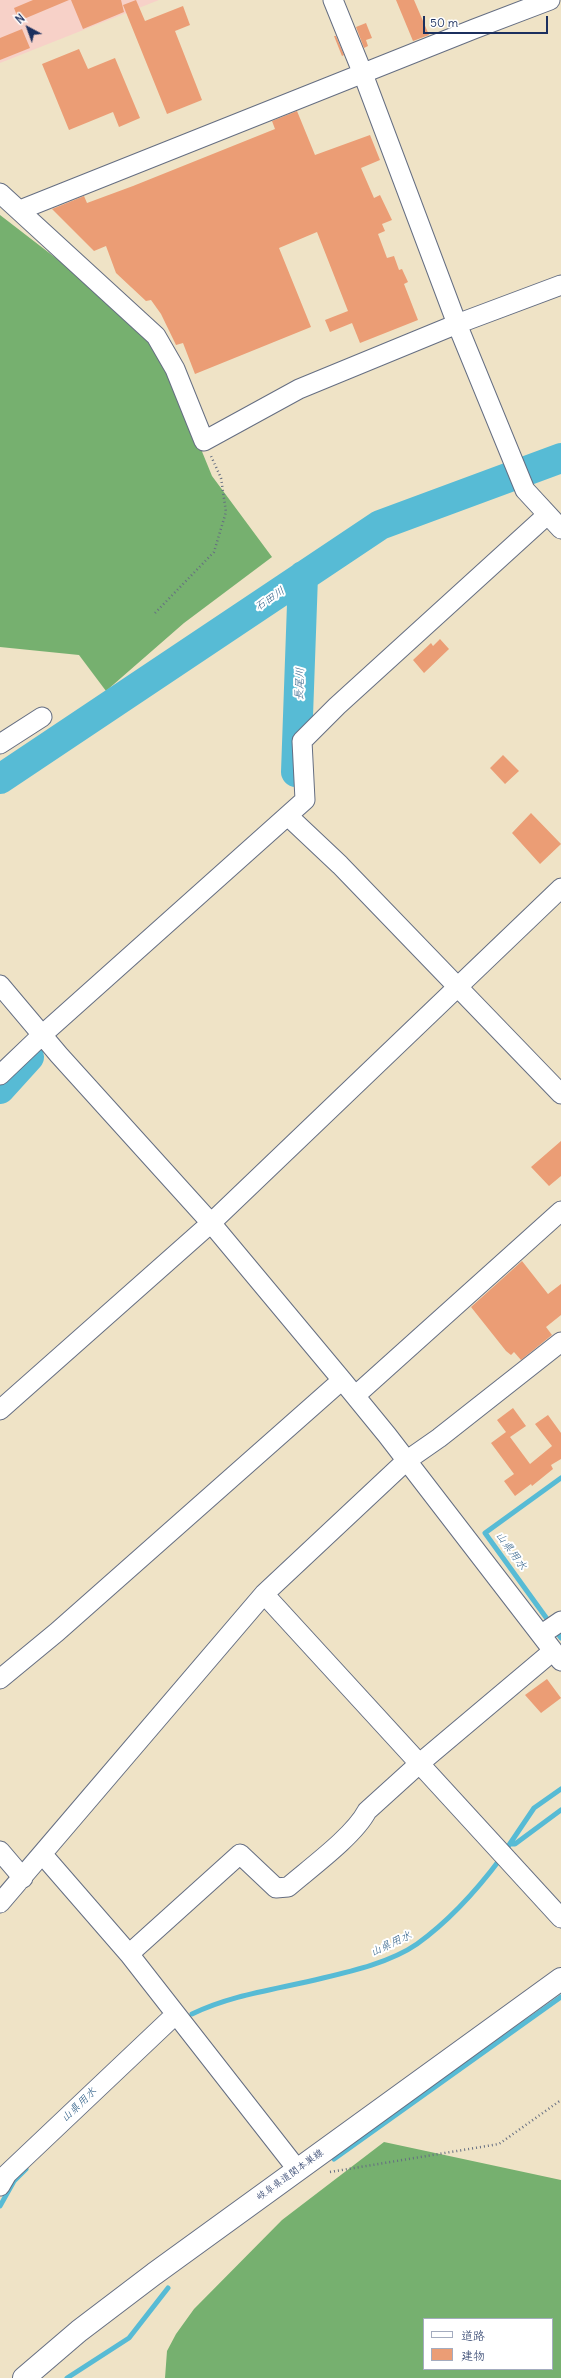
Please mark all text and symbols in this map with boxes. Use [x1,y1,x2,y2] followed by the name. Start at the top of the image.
[8,8,48,48] north arrow
[425,8,550,34] scale bar
[13,11,28,27] text: N
[430,15,458,30] text: 50 m
[253,584,287,614] water label: 石田川
[293,667,307,701] water label: 長尾川
[493,1529,529,1573] water label: 山県用水
[368,1929,414,1959] water label: 山県用水
[59,2085,99,2125] water label: 山県用水
[254,2147,326,2203] street label: 岐阜県道関本巣線
[423,2318,553,2370] legend
[461,2328,485,2343] text: 道路
[461,2348,485,2363] text: 建物

